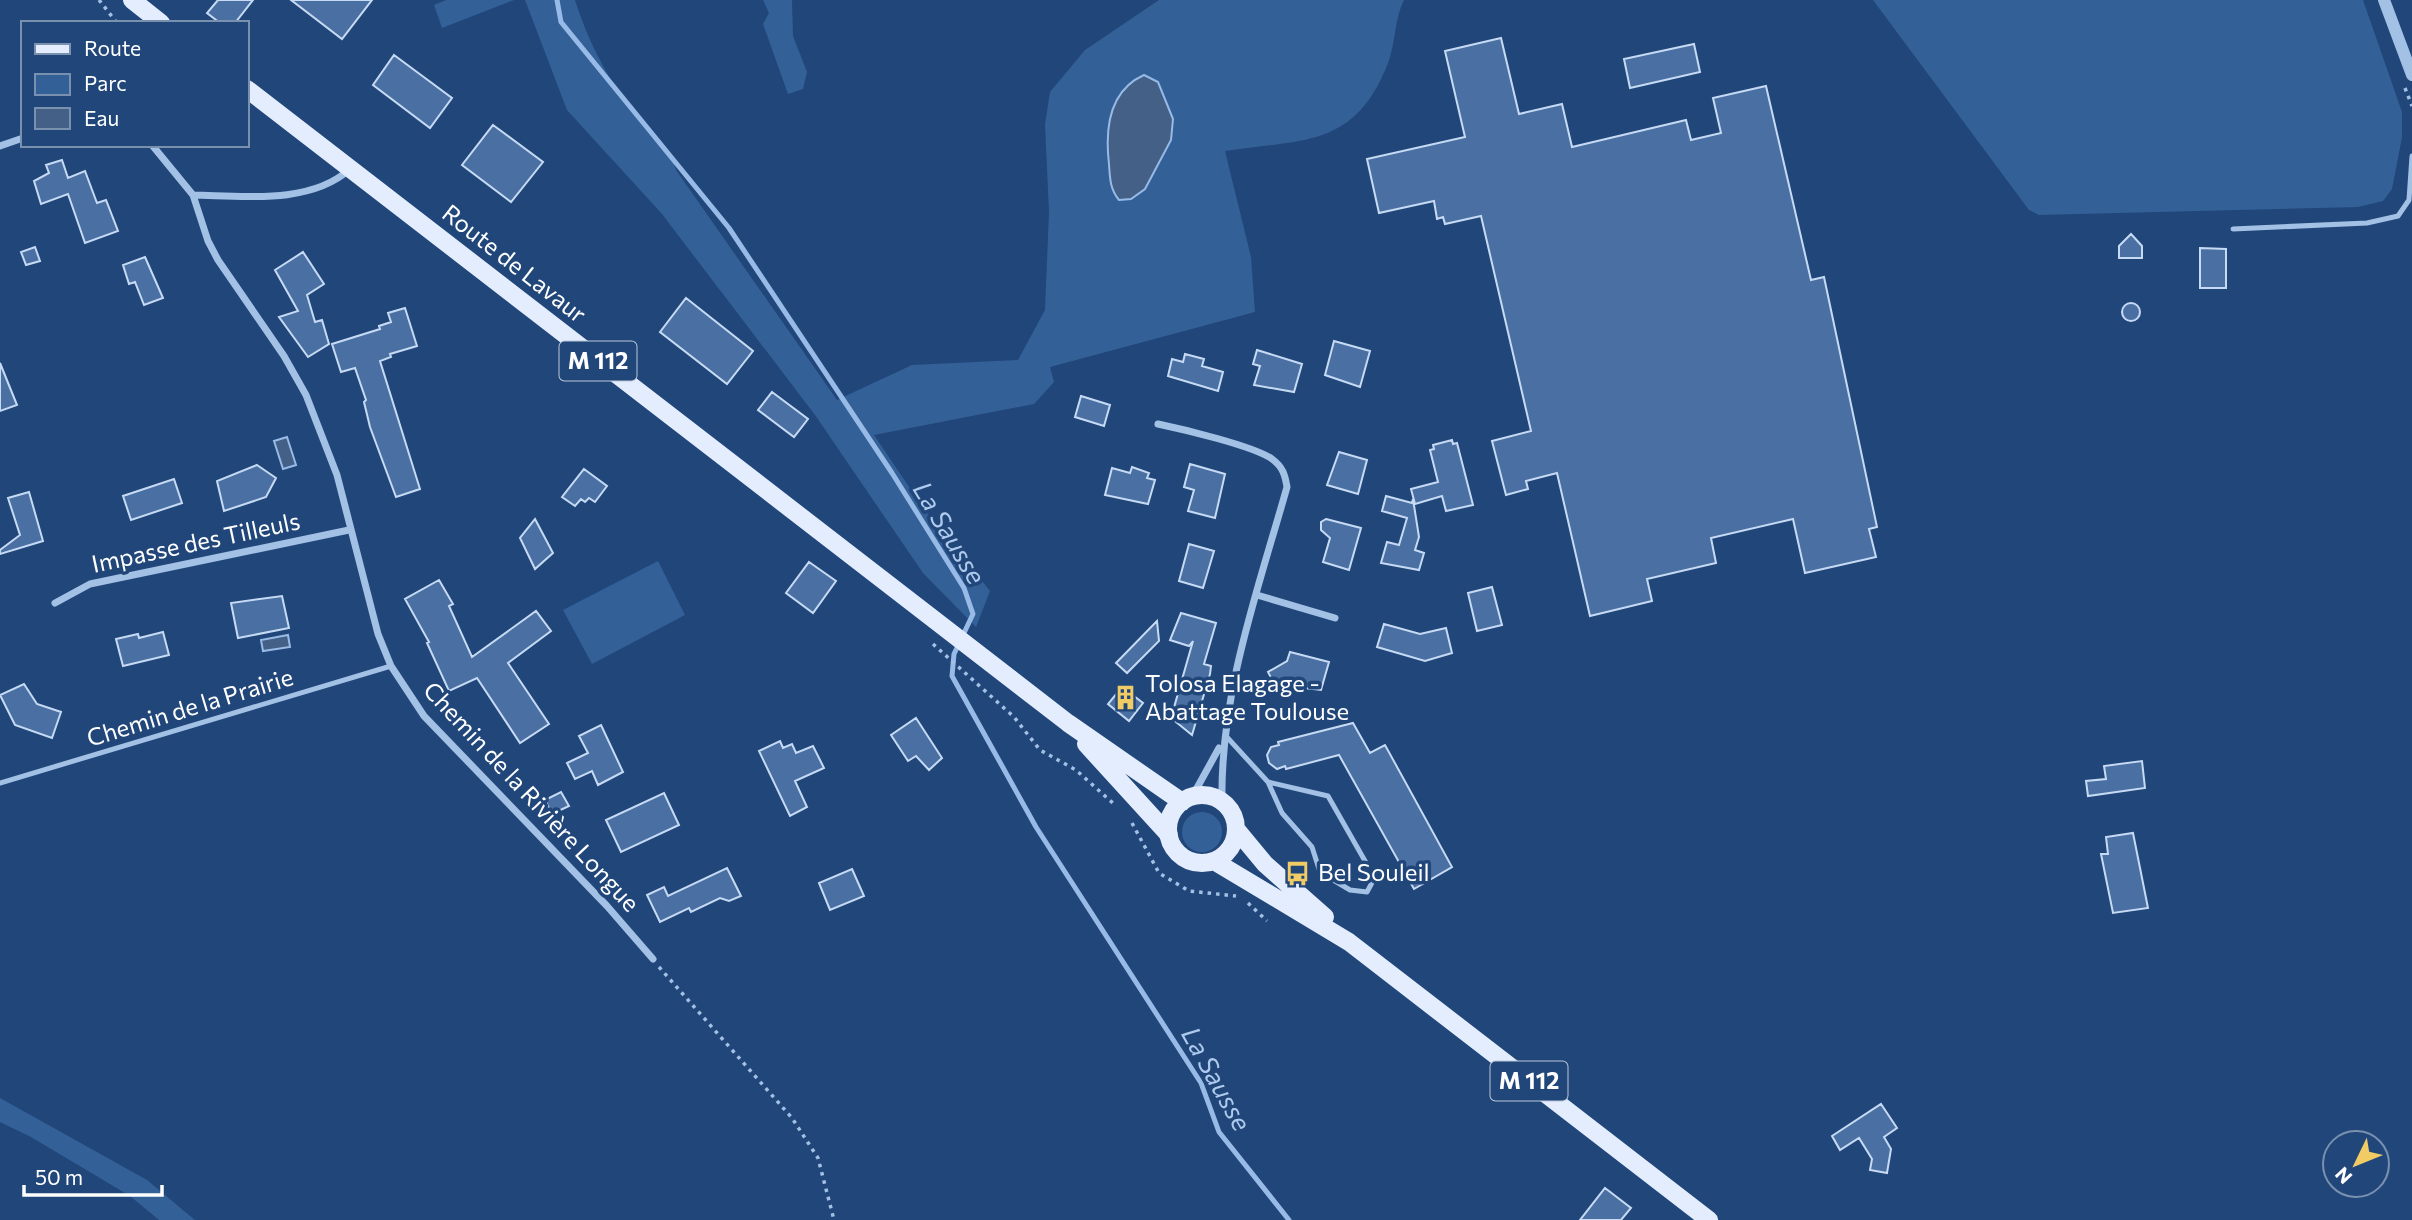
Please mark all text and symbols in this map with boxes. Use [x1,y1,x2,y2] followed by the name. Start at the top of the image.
[21,21,248,147] legend
[84,35,141,60] text: Route
[84,70,127,95] text: Parc
[84,105,119,130] text: Eau
[437,198,593,328] street label: Route de Lavaur
[560,342,636,380] road number: M 112
[908,475,993,589] water label: La Sausse
[89,505,303,578] street label: Impasse des Tilleuls
[83,661,296,752] street label: Chemin de la Prairie
[1145,668,1349,725] place label: Tolosa Elagage - Abattage Toulouse
[418,675,646,917] street label: Chemin de la Rivière Longue
[1111,684,1139,712] building icon: Tolosa Elagage - Abattage Toulouse
[1318,857,1430,886] place label: Bel Souleil
[1284,859,1312,887] bus stop icon: Bel Souleil
[1176,1021,1259,1136] water label: La Sausse
[1490,1062,1568,1100] road number: M 112
[2321,1129,2391,1199] north arrow
[24,1154,163,1198] scale bar
[2330,1163,2356,1189] text: N
[35,1164,83,1189] text: 50 m

